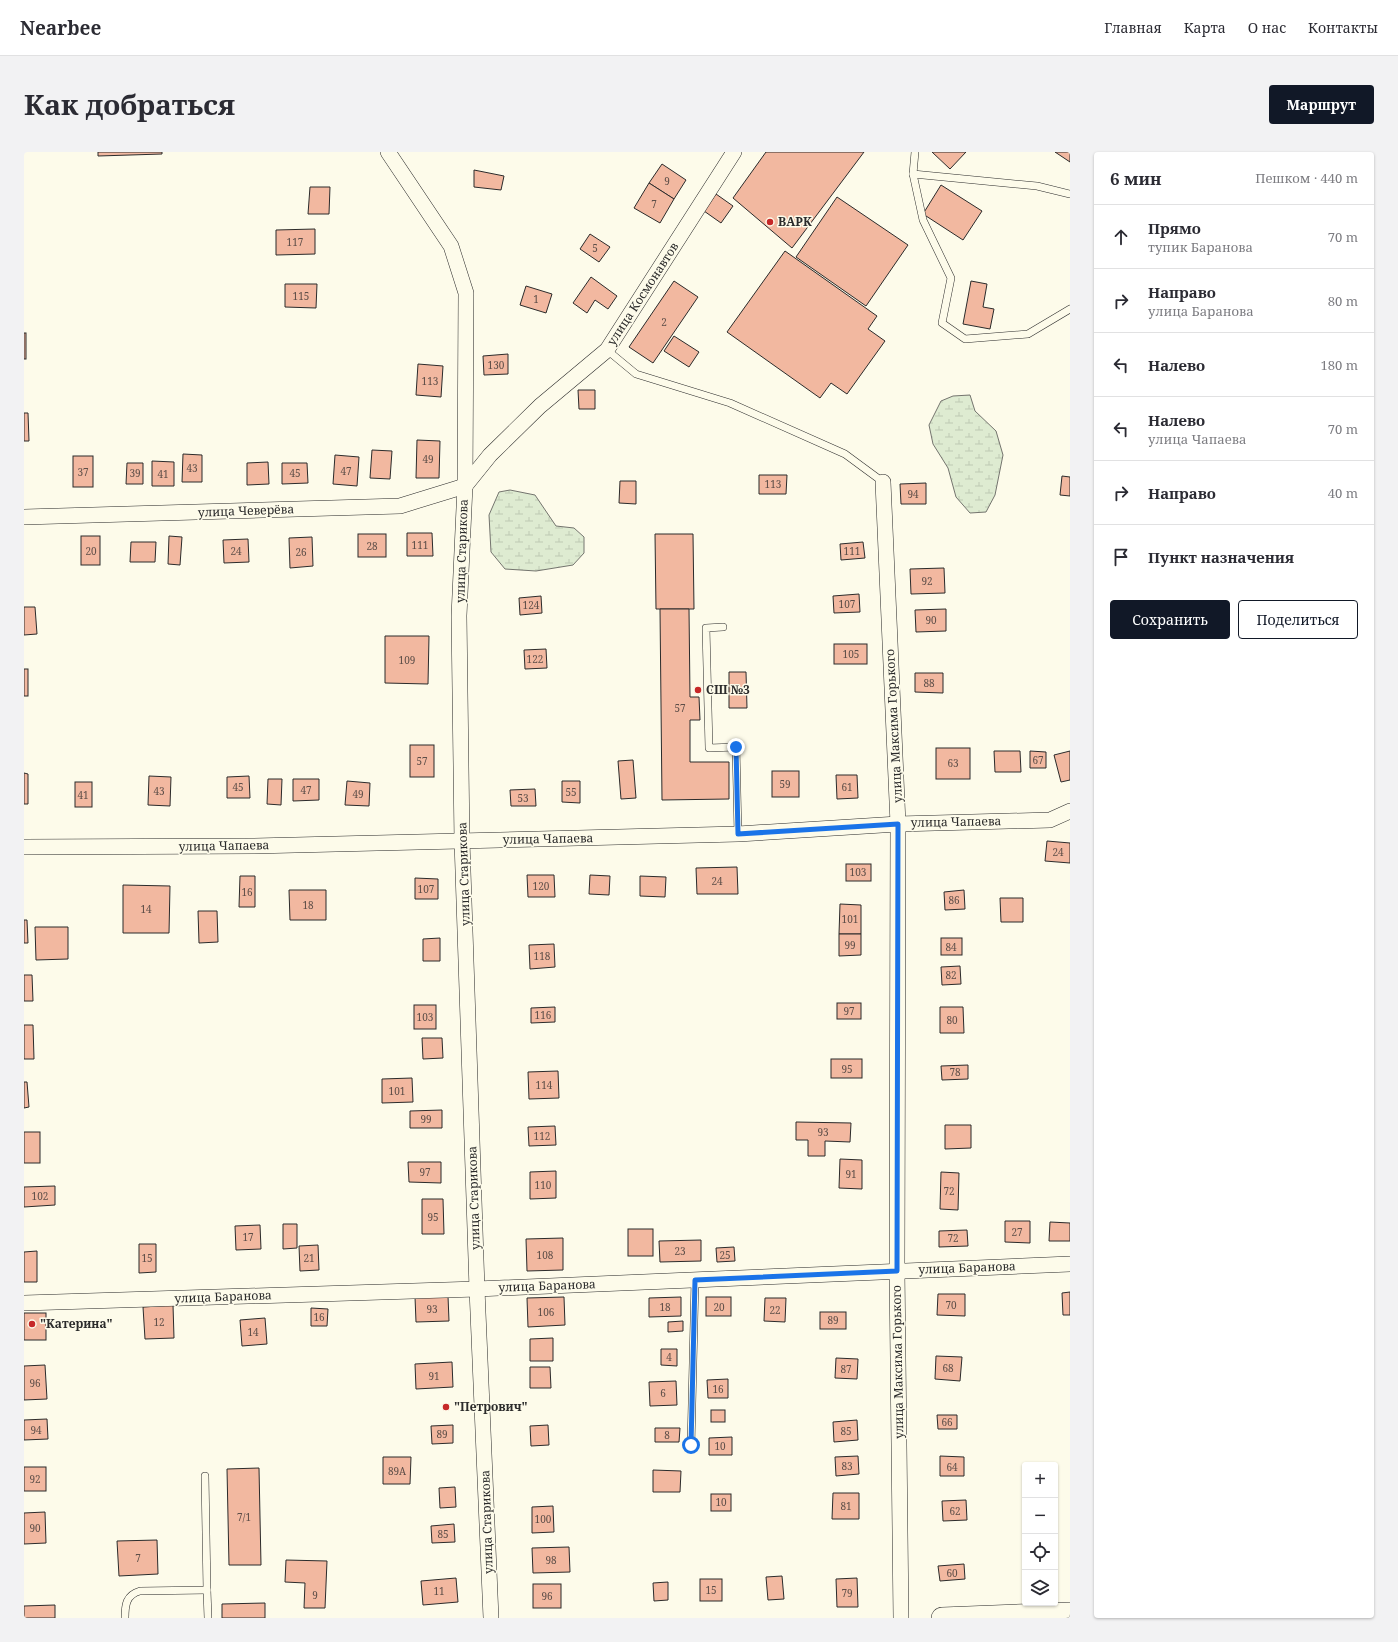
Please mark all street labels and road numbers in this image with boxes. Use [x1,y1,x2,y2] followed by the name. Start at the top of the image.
[603,239,683,349] street label: улица Космонавтов
[451,499,472,603] street label: улица Старикова
[198,500,295,521] street label: улица Чеверёва
[881,649,906,803] street label: улица Максима Горького
[910,812,1002,831] street label: улица Чапаева
[453,822,474,926] street label: улица Старикова
[502,829,594,848] street label: улица Чапаева
[178,836,270,855] street label: улица Чапаева
[463,1146,484,1250] street label: улица Старикова
[918,1257,1016,1278] street label: улица Баранова
[498,1275,596,1296] street label: улица Баранова
[888,1285,907,1439] street label: улица Максима Горького
[174,1286,272,1307] street label: улица Баранова
[476,1470,497,1574] street label: улица Старикова

